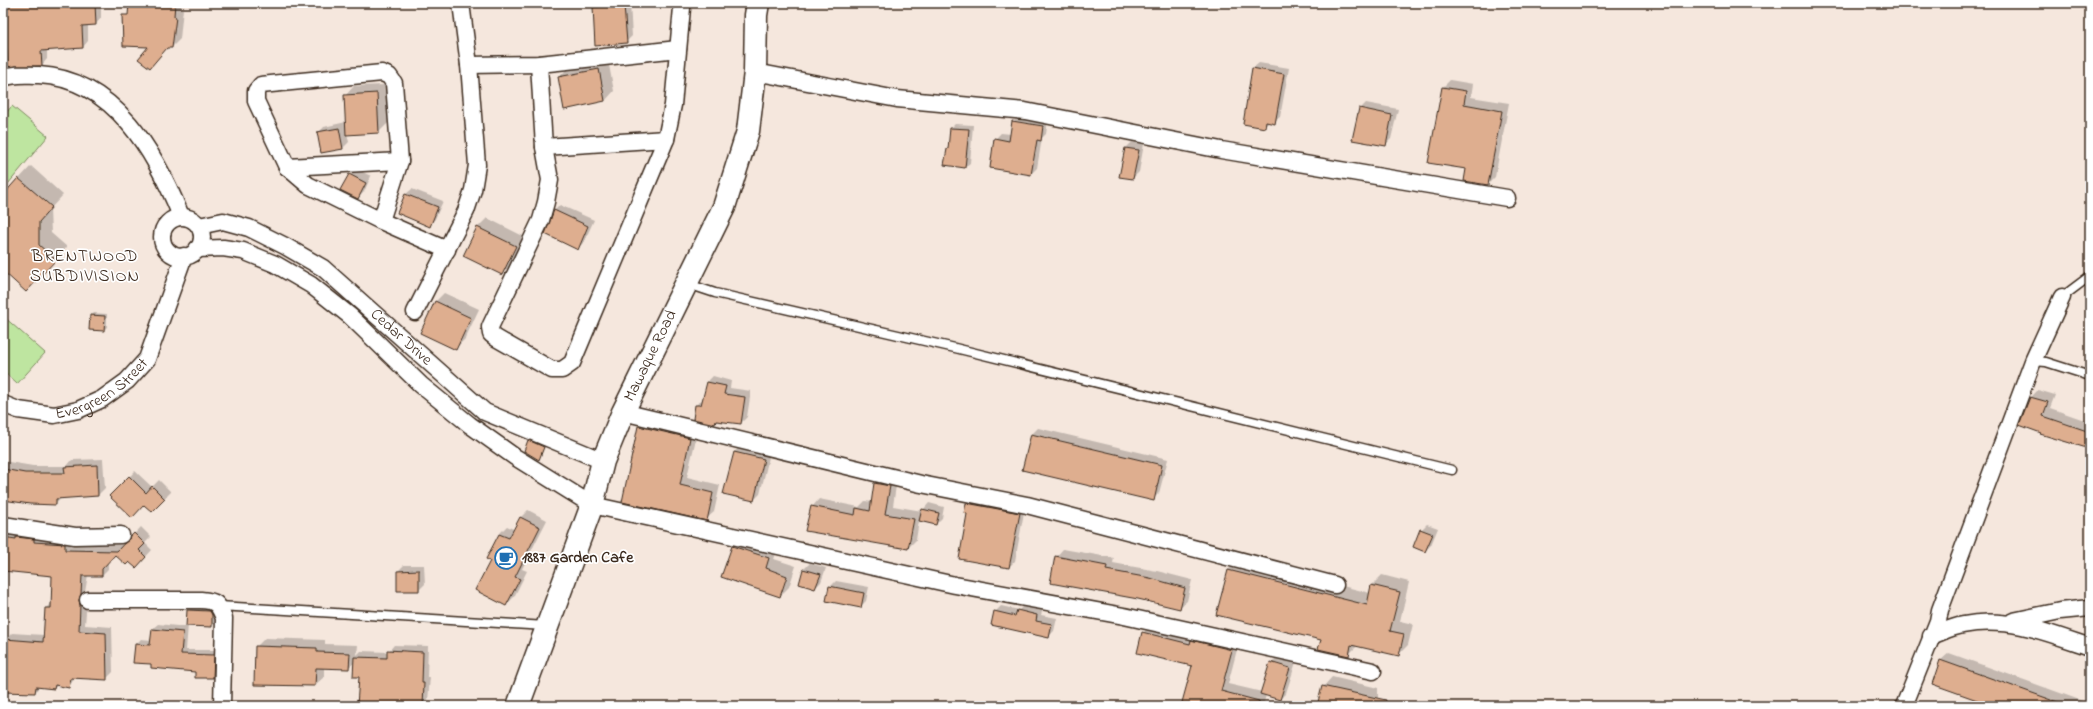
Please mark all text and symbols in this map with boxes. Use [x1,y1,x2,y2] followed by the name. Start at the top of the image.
[30,244,140,289] district label: BRENTWOOD SUBDIVISION
[365,303,438,372] street label: Cedar Drive
[618,306,683,406] street label: Mawaque Road
[53,352,155,426] street label: Evergreen Street
[493,545,519,571] cafe icon: 1887 Garden Cafe
[522,546,634,570] place label: 1887 Garden Cafe

